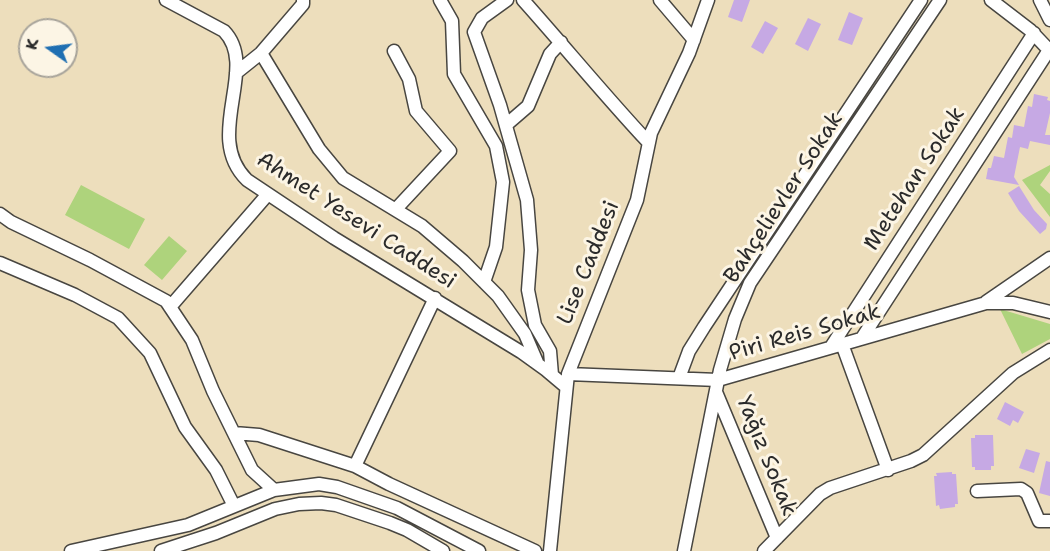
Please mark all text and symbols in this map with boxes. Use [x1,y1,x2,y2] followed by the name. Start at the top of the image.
[18,18,78,78] north arrow
[20,36,43,52] text: K
[859,102,971,256] street label: Metehan Sokak
[719,107,849,289] street label: Bahçelievler Sokak
[252,147,460,295] street label: Ahmet Yesevi Caddesi
[552,197,626,329] street label: Lise Caddesi
[726,299,884,367] street label: Piri Reis Sokak
[730,392,802,520] street label: Yağız Sokak

